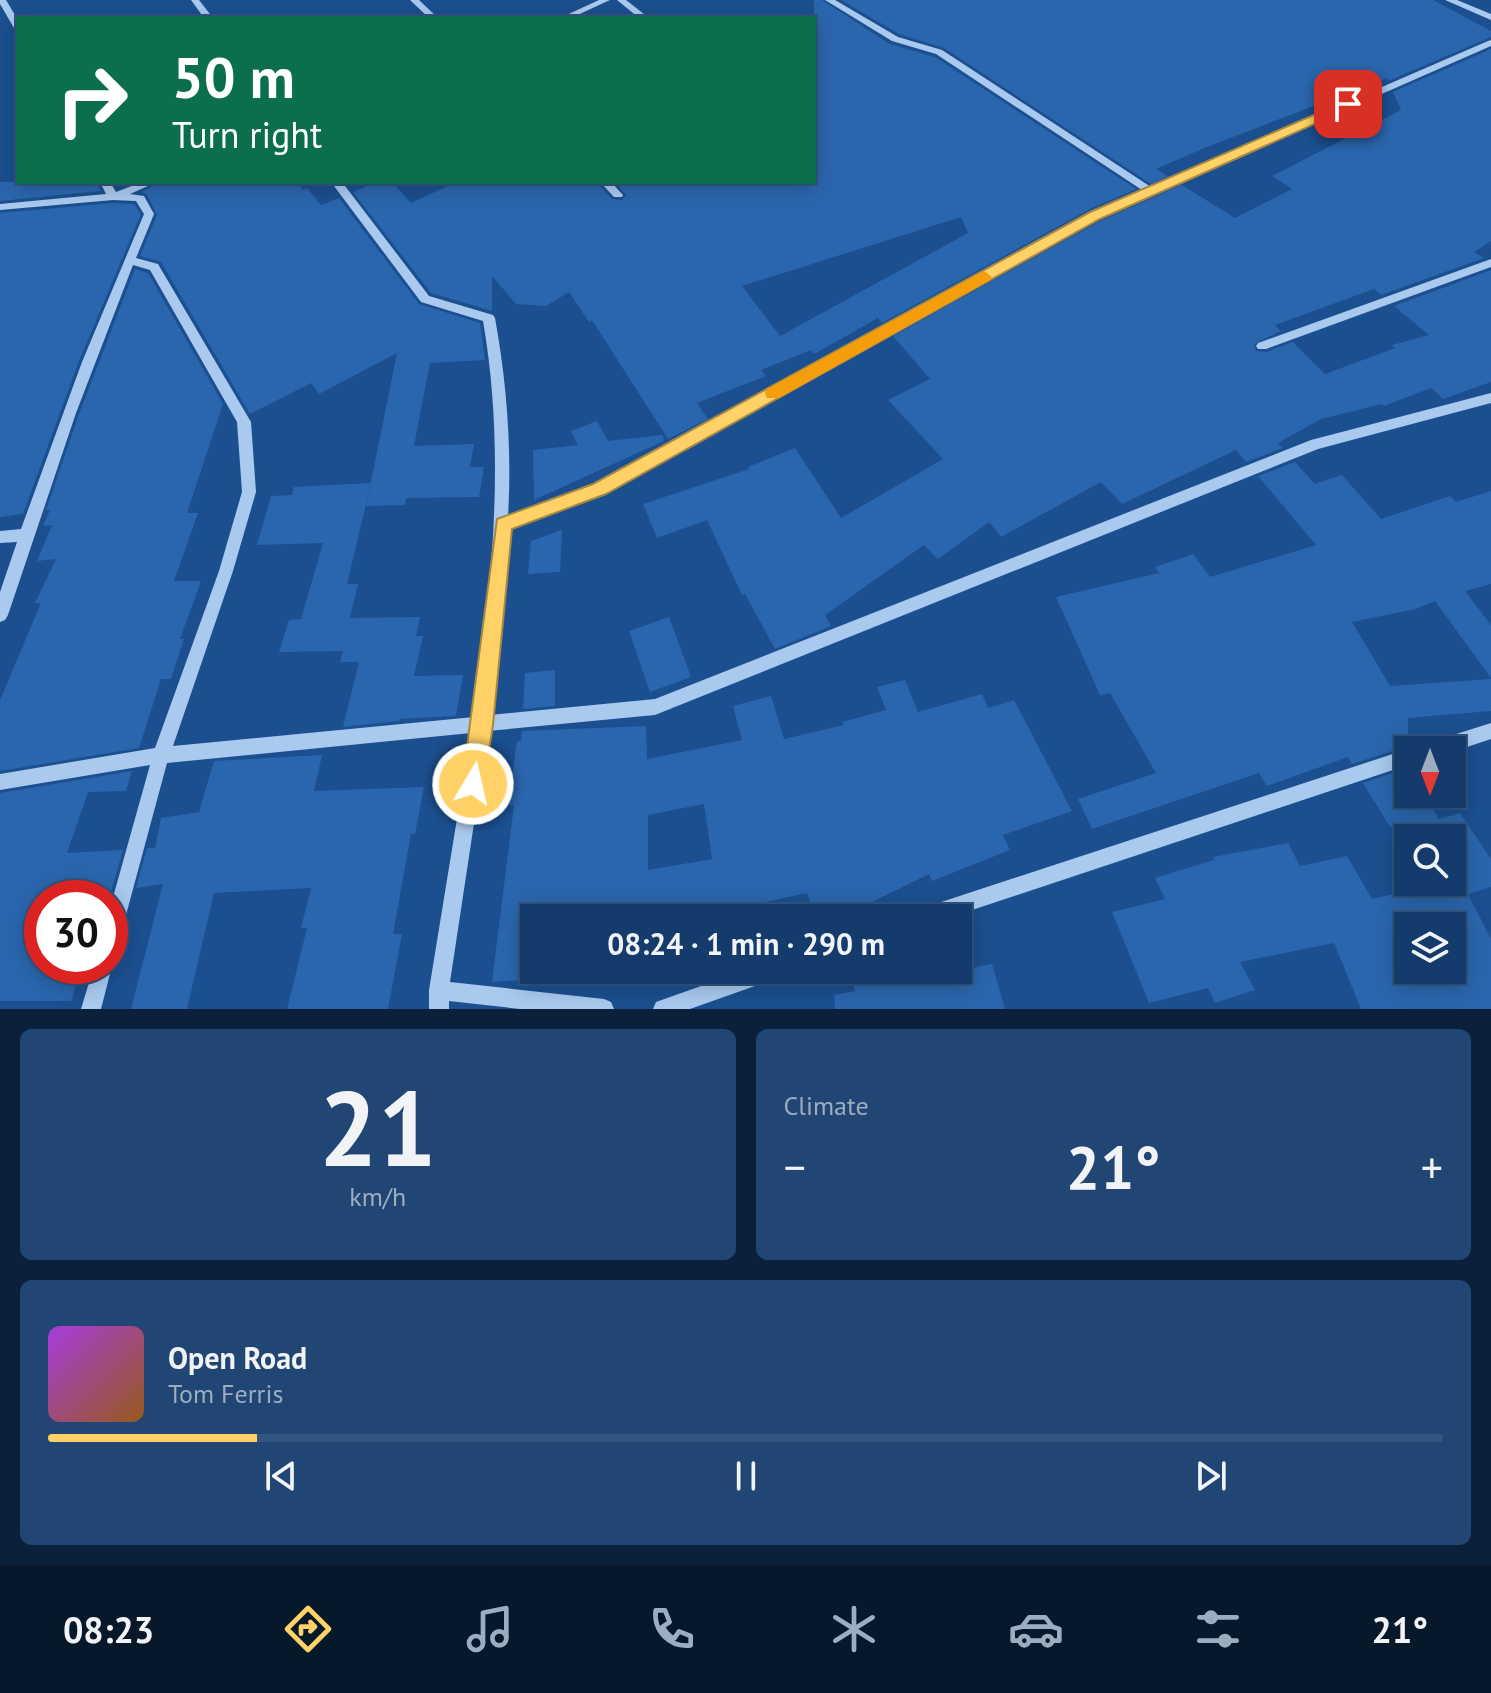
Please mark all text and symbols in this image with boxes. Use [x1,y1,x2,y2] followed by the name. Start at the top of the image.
[172,41,295,113] text: 50 m
[40,48,144,152] icon: right
[1314,70,1382,138] pin
[1326,82,1370,126] icon: arrive
[172,111,322,158] text: Turn right
[1394,736,1466,808] north arrow
[1394,736,1466,984] map controls
[431,742,515,826] position arrow
[1394,824,1466,896] button: search
[24,880,128,984] speed limit sign: 30
[1394,912,1466,984] button: layers
[607,924,885,963] text: 08:24 · 1 min · 290 m
[319,1060,437,1195] text: 21
[784,1089,869,1122] text: Climate
[1066,1128,1160,1206] text: 21°
[784,1138,806,1195] text: −
[1421,1138,1443,1195] text: +
[349,1180,406,1213] text: km/h
[168,1338,307,1377] text: Open Road
[168,1377,283,1410] text: Tom Ferris
[259,1454,303,1498] icon: previous
[724,1454,768,1498] icon: pause
[1189,1454,1233,1498] icon: next
[280,1601,336,1657] icon: directions
[462,1601,518,1657] icon: music
[644,1601,700,1657] icon: phone
[826,1601,882,1657] icon: climate
[1008,1601,1064,1657] icon: car
[1190,1601,1246,1657] icon: filters
[63,1606,154,1653] text: 08:23
[1371,1606,1428,1653] text: 21°

